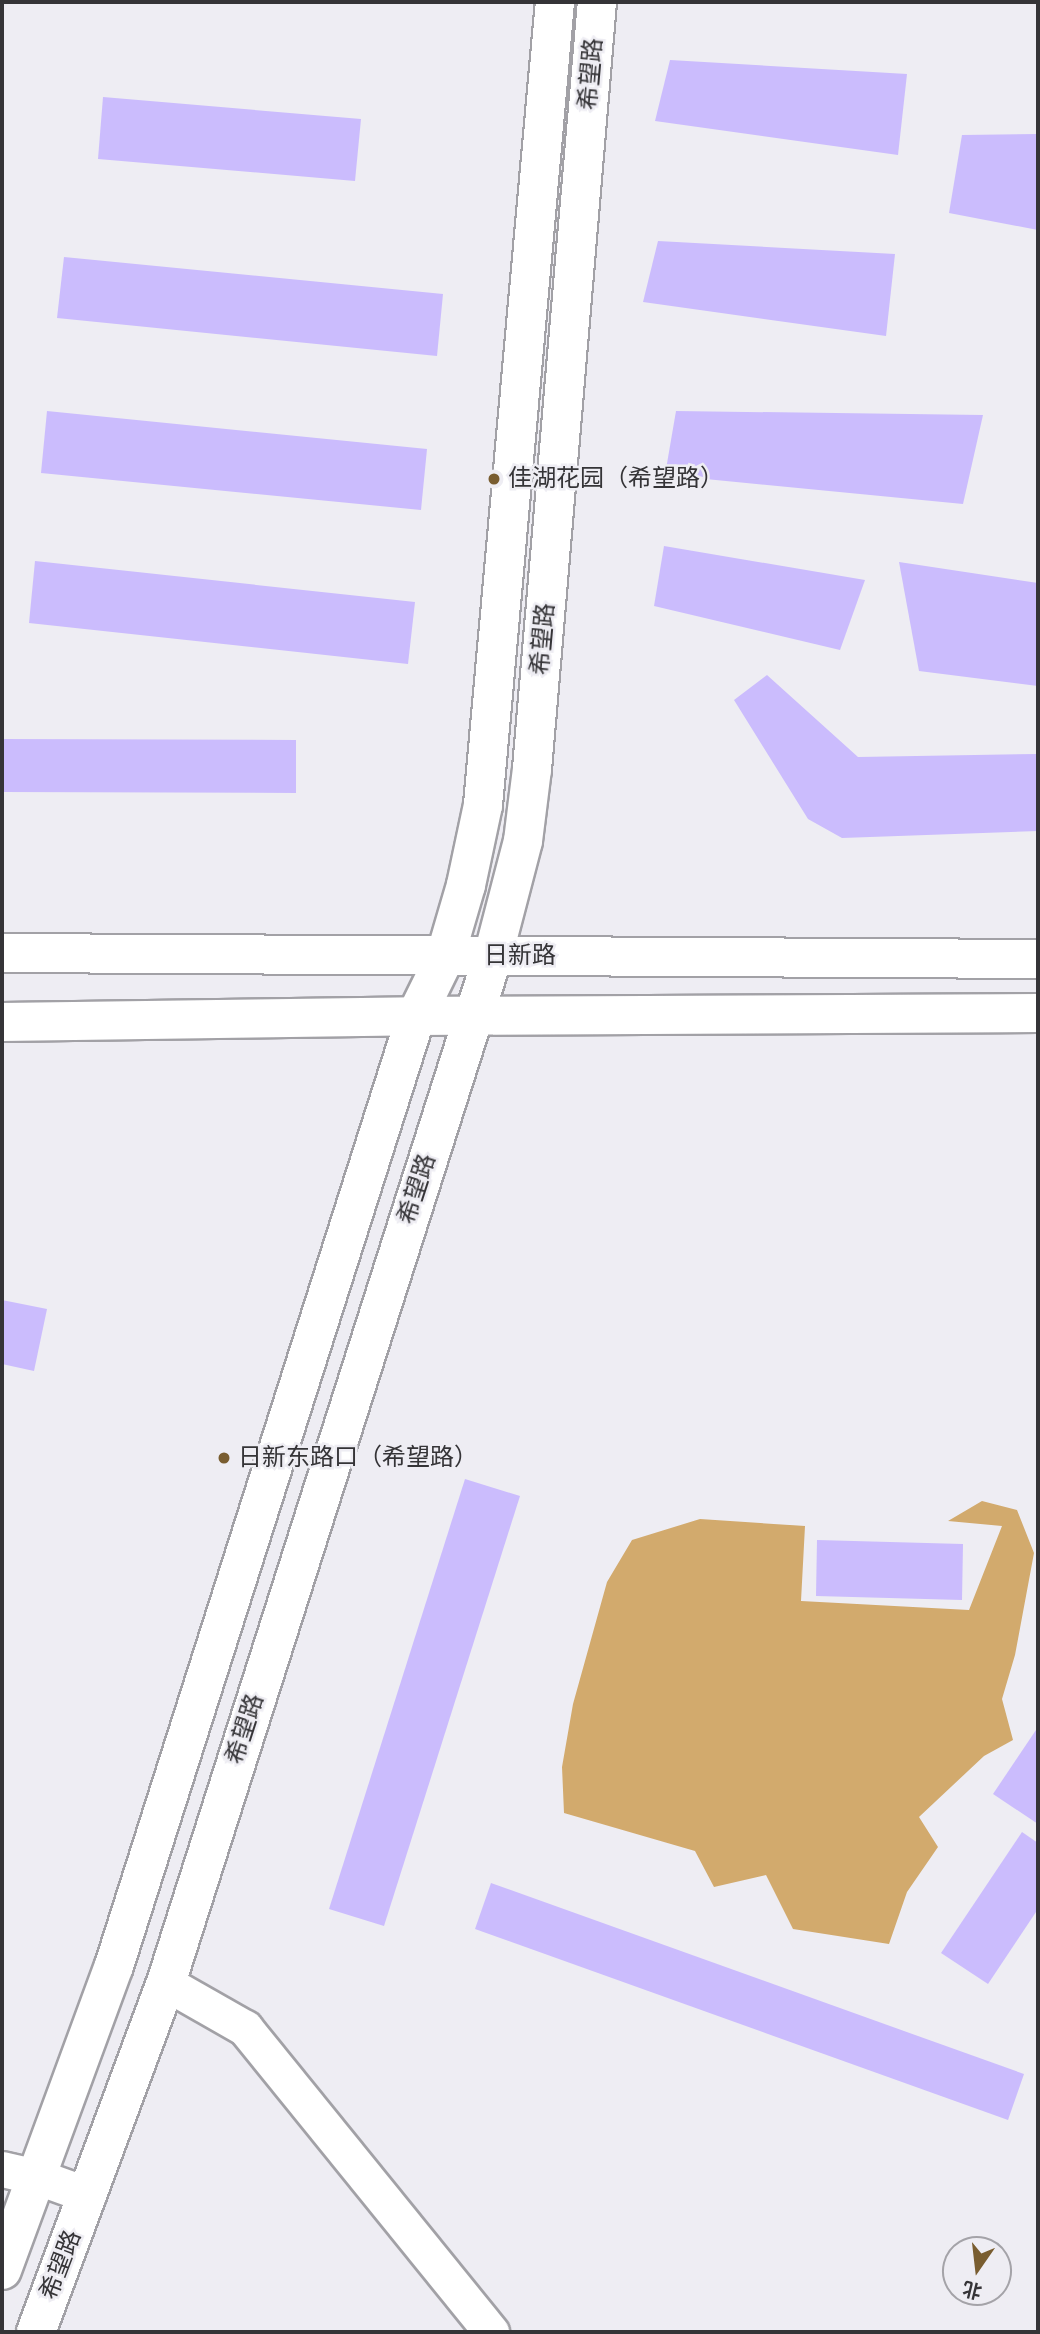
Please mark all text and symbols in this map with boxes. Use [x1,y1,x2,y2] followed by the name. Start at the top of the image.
[574,37,608,111] street label: 希望路
[508,465,724,493] place label: 佳湖花园（希望路）
[486,471,502,487] marker: 佳湖花园（希望路）
[526,602,560,676] street label: 希望路
[484,942,556,970] street label: 日新路
[392,1150,442,1228] street label: 希望路
[238,1444,478,1472] place label: 日新东路口（希望路）
[216,1450,232,1466] marker: 日新东路口（希望路）
[220,1690,270,1768] street label: 希望路
[35,2226,87,2304] street label: 希望路
[942,2236,1012,2306] north arrow
[960,2276,984,2303] text: 北

